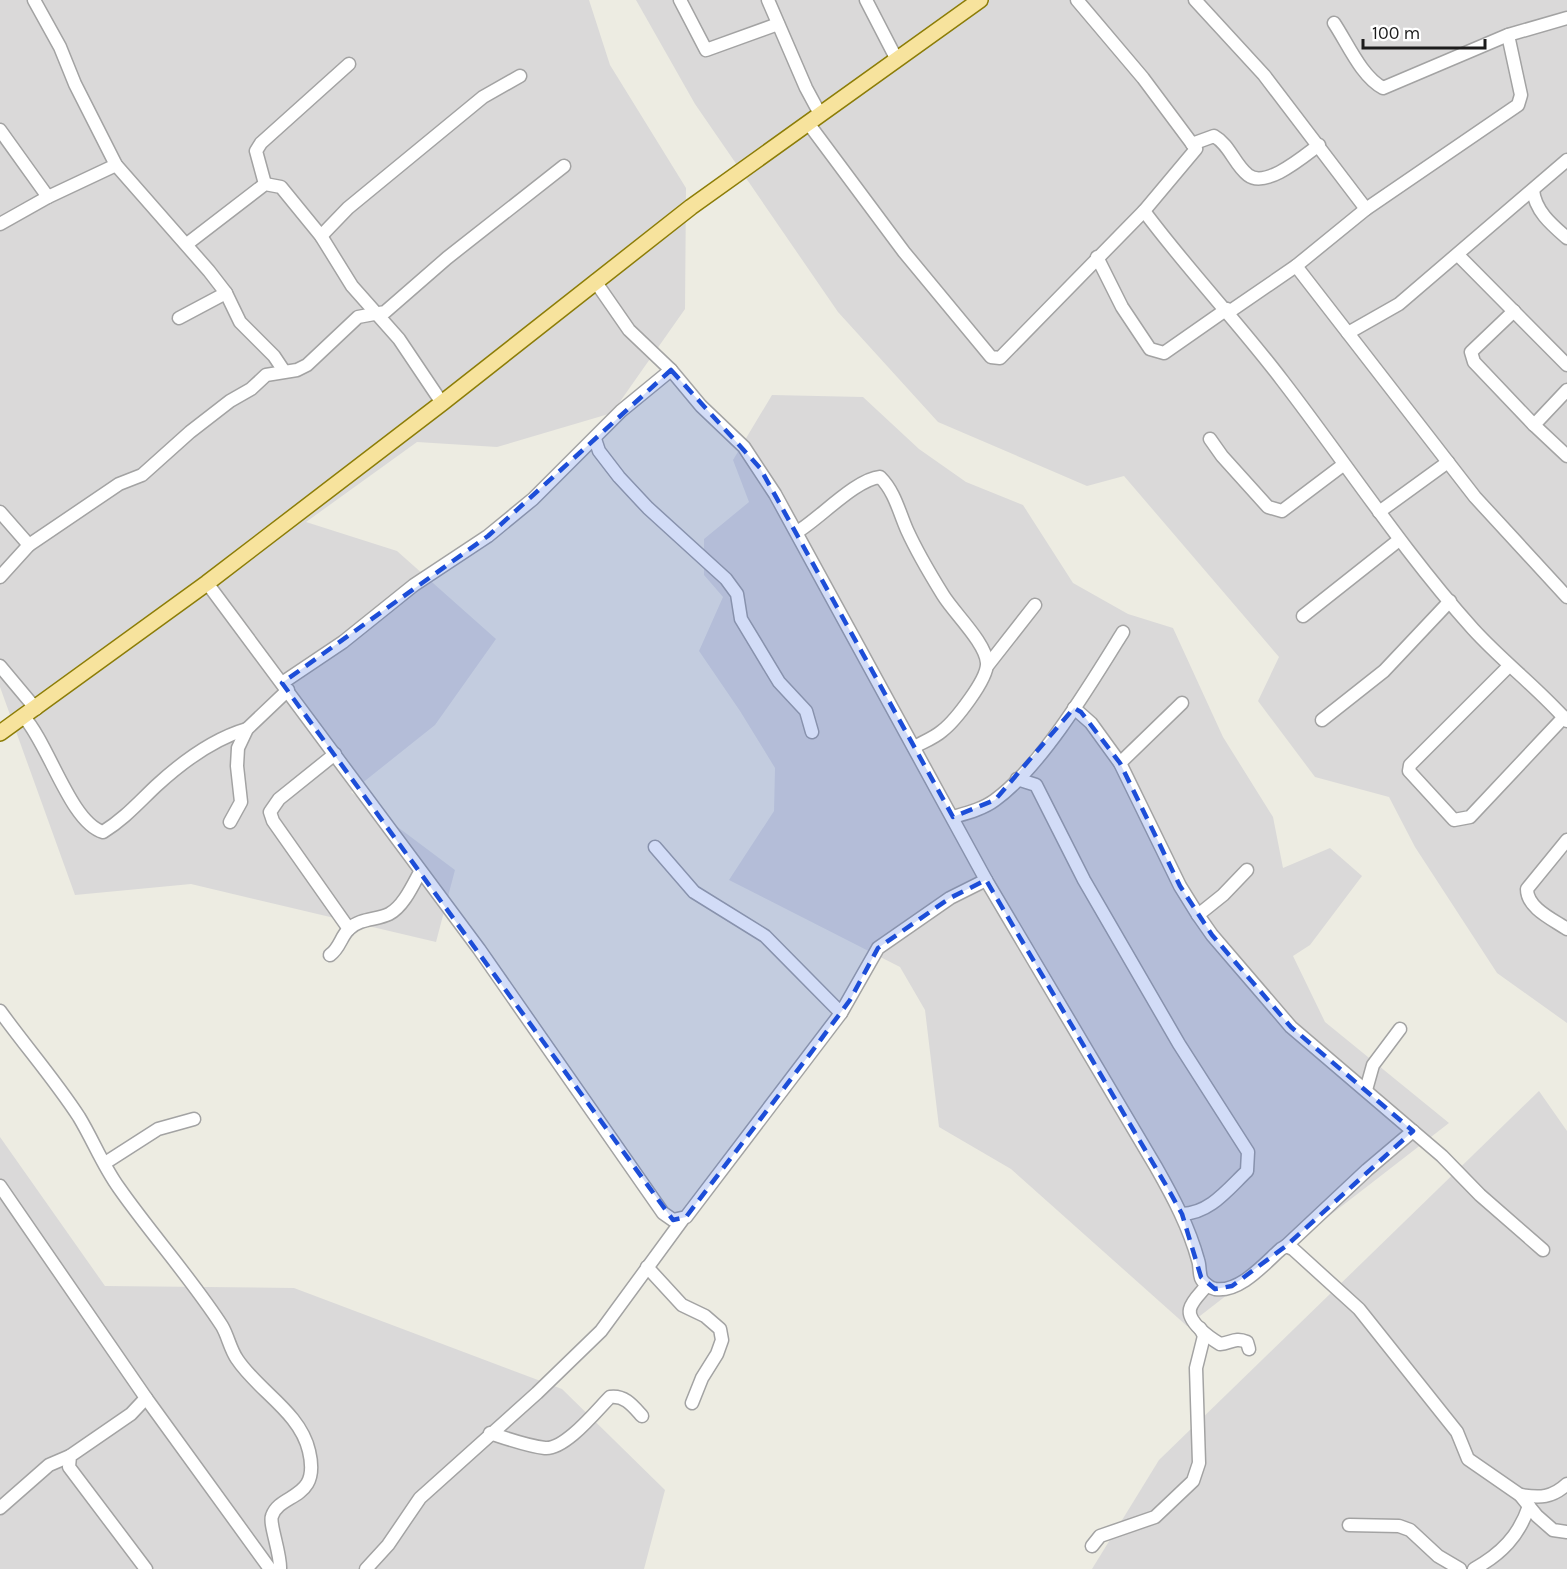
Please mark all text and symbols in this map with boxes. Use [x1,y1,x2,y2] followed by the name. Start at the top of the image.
[1363,12,1484,50] scale bar
[1372,22,1420,44] text: 100 m

